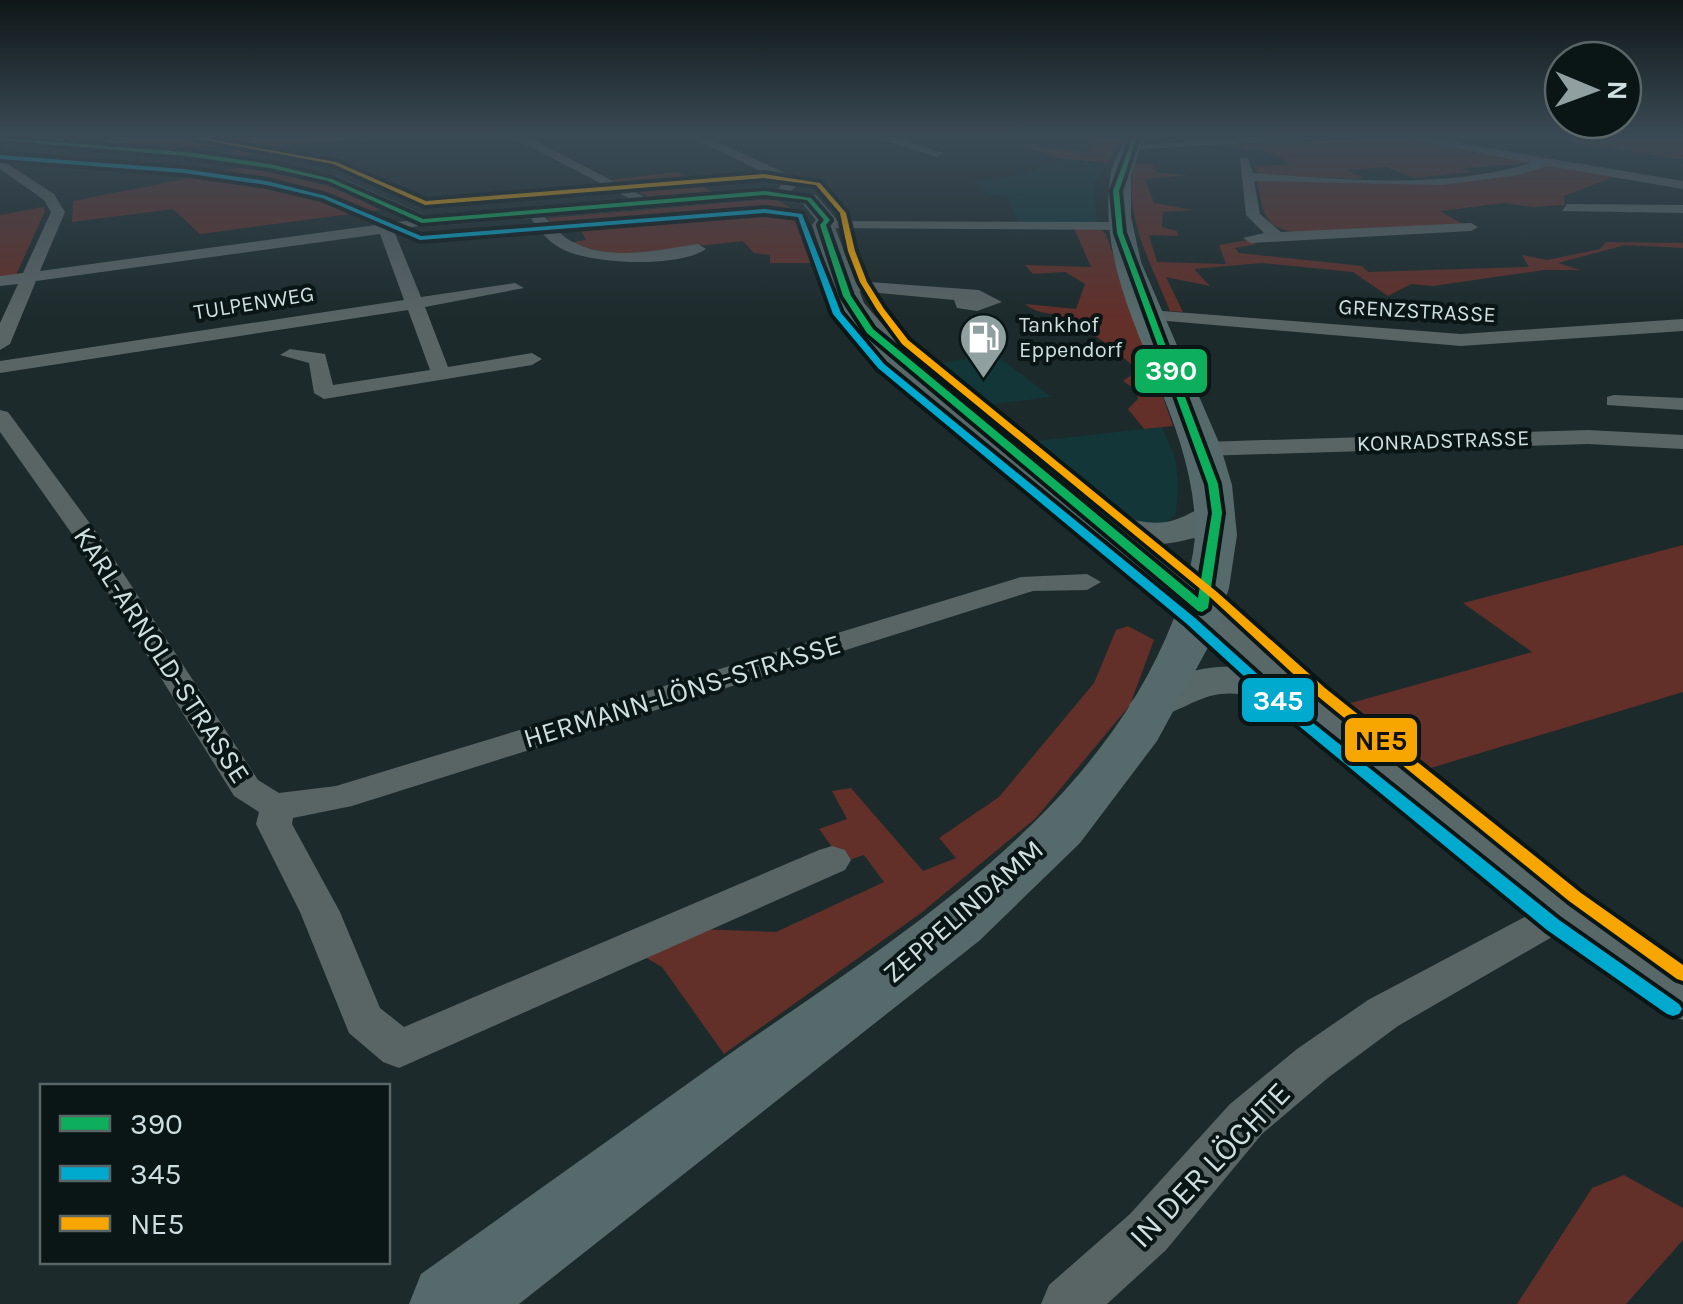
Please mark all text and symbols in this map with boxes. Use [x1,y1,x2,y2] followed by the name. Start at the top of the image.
[1543,40,1643,140] north arrow
[1601,80,1634,101] text: N
[192,281,316,325] street label: TULPENWEG
[1338,294,1496,328] street label: GRENZSTRASSE
[958,312,1010,380] fuel station icon: Tankhof Eppendorf
[1019,312,1123,363] place label: Tankhof Eppendorf
[1133,347,1209,395] line badge: 390
[1145,354,1197,387] text: 390
[1356,425,1530,457] street label: KONRADSTRASSE
[67,521,257,789] street label: KARL-ARNOLD-STRASSE
[519,627,845,755] street label: HERMANN-LÖNS-STRASSE
[1240,676,1316,724] line badge: 345
[1253,684,1303,717] text: 345
[1343,716,1419,764] line badge: NE5
[1355,724,1407,757] text: NE5
[876,833,1050,989] street label: ZEPPELINDAMM
[1122,1075,1298,1255] street label: IN DER LÖCHTE
[40,1084,390,1264] legend
[130,1106,183,1142] text: 390
[130,1156,181,1192] text: 345
[130,1206,184,1242] text: NE5

